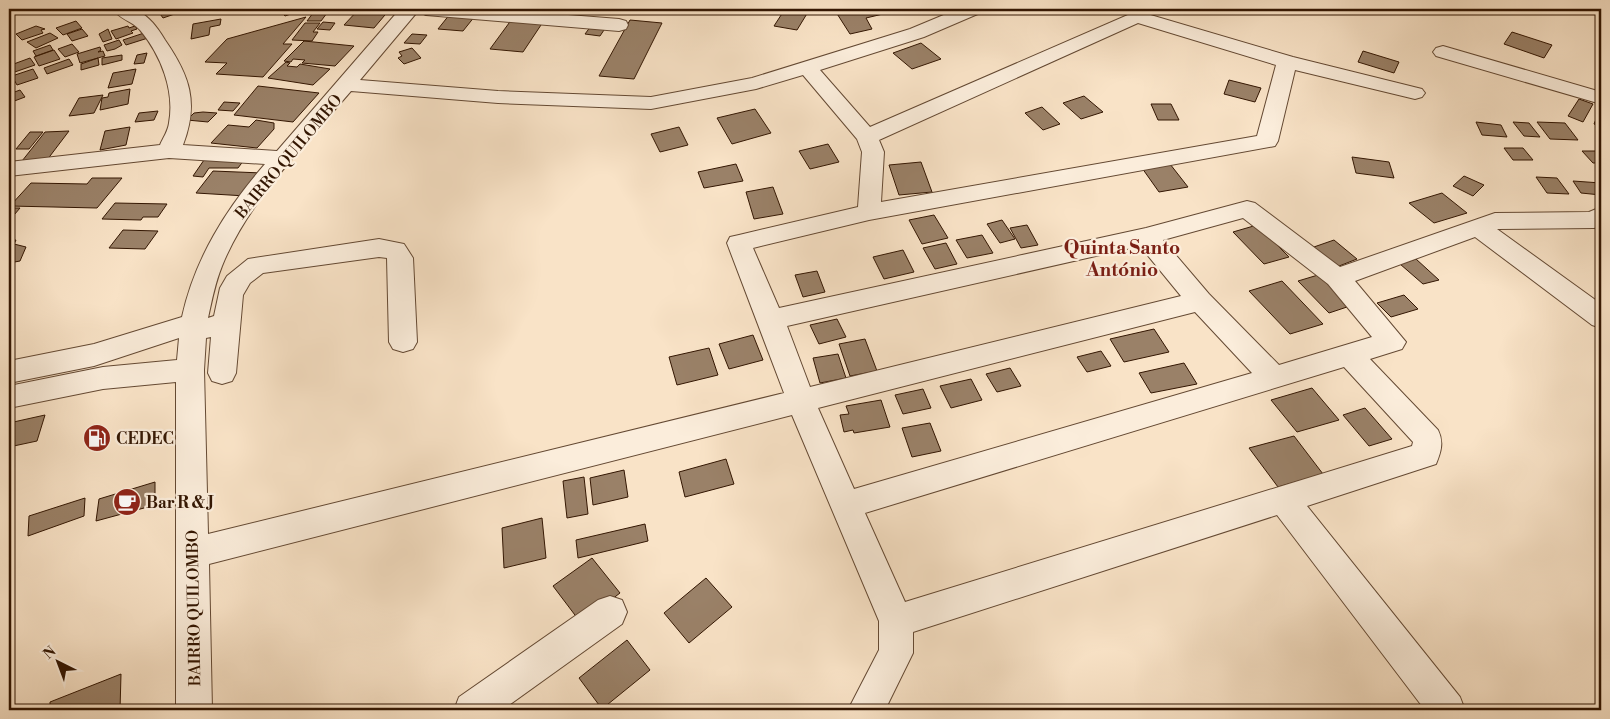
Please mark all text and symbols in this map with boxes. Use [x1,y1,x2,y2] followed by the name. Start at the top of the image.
[230,90,347,224] street label: BAIRRO QUILOMBO
[1064,236,1180,282] district label: Quinta Santo António
[82,423,112,453] fuel station icon: CEDEC
[116,429,174,449] place label: CEDEC
[112,487,142,517] cafe icon: Bar R & J
[146,493,214,513] place label: Bar R & J
[183,530,205,687] street label: BAIRRO QUILOMBO
[32,636,82,686] north arrow
[40,643,60,663] text: N

